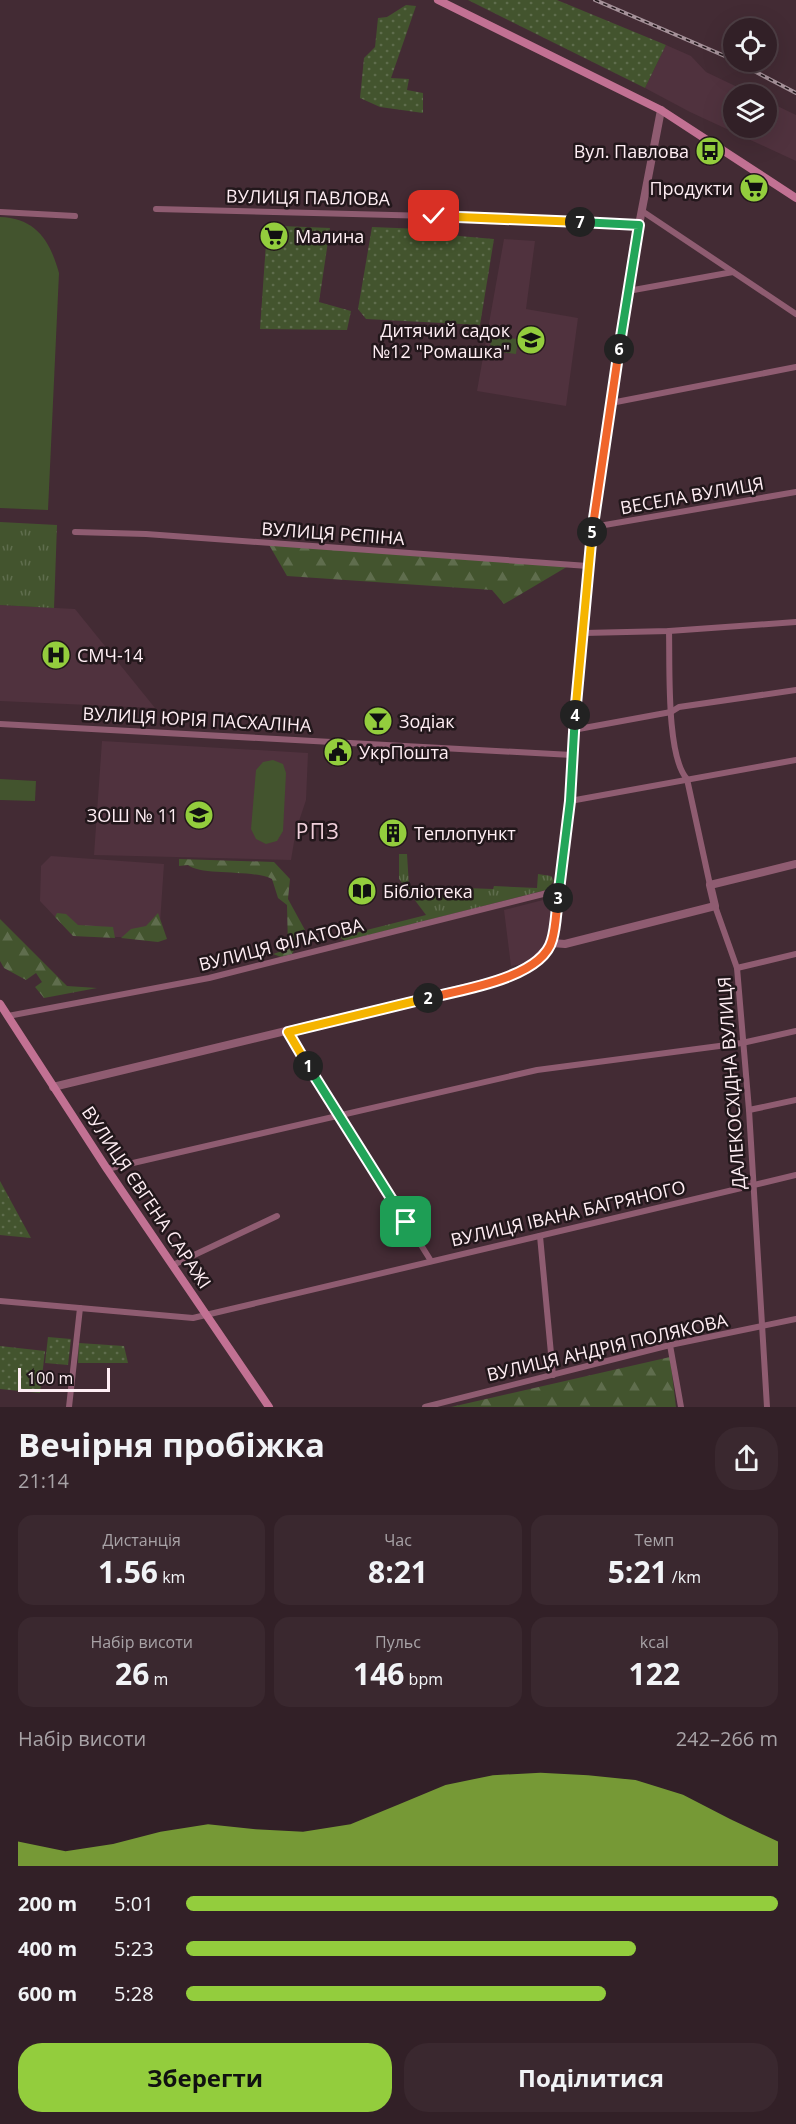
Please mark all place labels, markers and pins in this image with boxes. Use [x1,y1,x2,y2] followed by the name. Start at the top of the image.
[694,135,726,167] bus stop icon: Вул. Павлова
[574,139,689,163] place label: Вул. Павлова
[738,172,770,204] supermarket icon: Продукти
[649,176,733,200] place label: Продукти
[408,190,459,241] pin
[565,207,595,237] pin: 7
[258,220,290,252] supermarket icon: Малина
[295,224,364,248] place label: Малина
[372,318,511,363] place label: Дитячий садок №12 "Ромашка"
[515,324,547,356] school or university icon: Дитячий садок №12 "Ромашка"
[604,334,634,364] pin: 6
[577,517,607,547] pin: 5
[40,639,72,671] hospital icon: СМЧ-14
[77,643,143,667] place label: СМЧ-14
[560,700,590,730] pin: 4
[362,705,394,737] bar icon: Зодіак
[399,709,455,733] place label: Зодіак
[322,736,354,768] public building icon: УкрПошта
[359,740,449,764] place label: УкрПошта
[183,799,215,831] school or university icon: ЗОШ № 11
[87,803,178,827] place label: ЗОШ № 11
[377,817,409,849] building icon: Теплопункт
[414,821,516,845] place label: Теплопункт
[346,875,378,907] library icon: Бібліотека
[383,879,473,903] place label: Бібліотека
[543,883,573,913] pin: 3
[413,983,443,1013] pin: 2
[293,1051,323,1081] pin: 1
[380,1196,431,1247] pin

